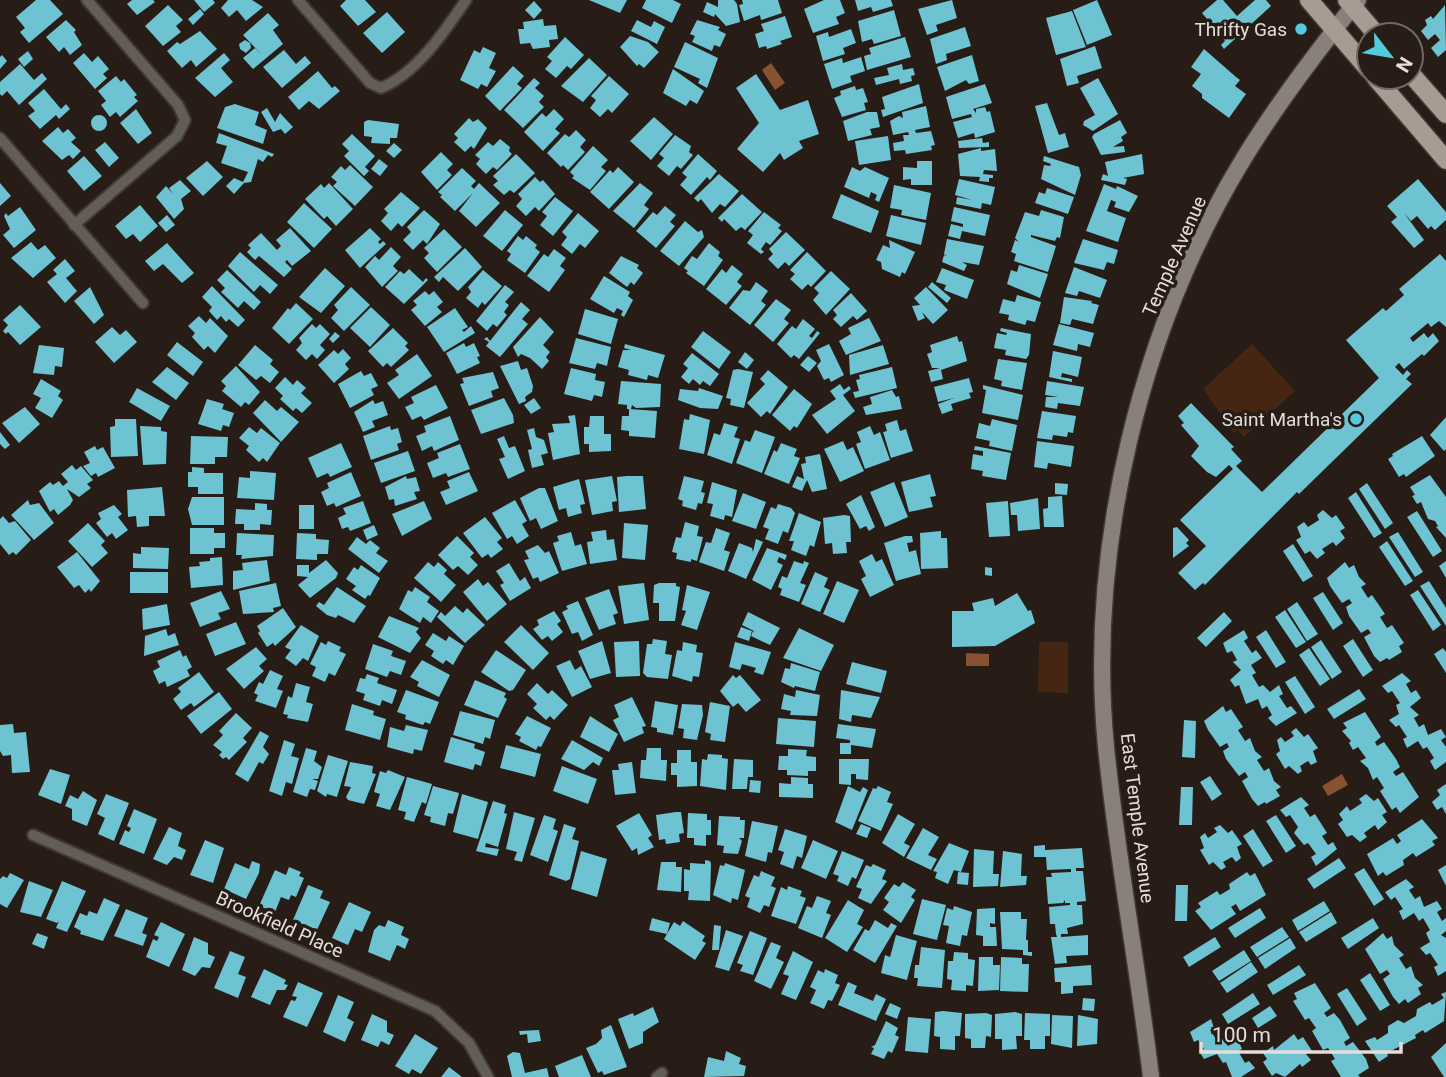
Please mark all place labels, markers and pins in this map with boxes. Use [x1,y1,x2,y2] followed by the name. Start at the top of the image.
[1195,18,1287,41] place label: Thrifty Gas
[1293,21,1309,37] marker: Thrifty Gas
[1222,408,1342,431] place label: Saint Martha's
[1348,411,1364,427] marker: Saint Martha's

